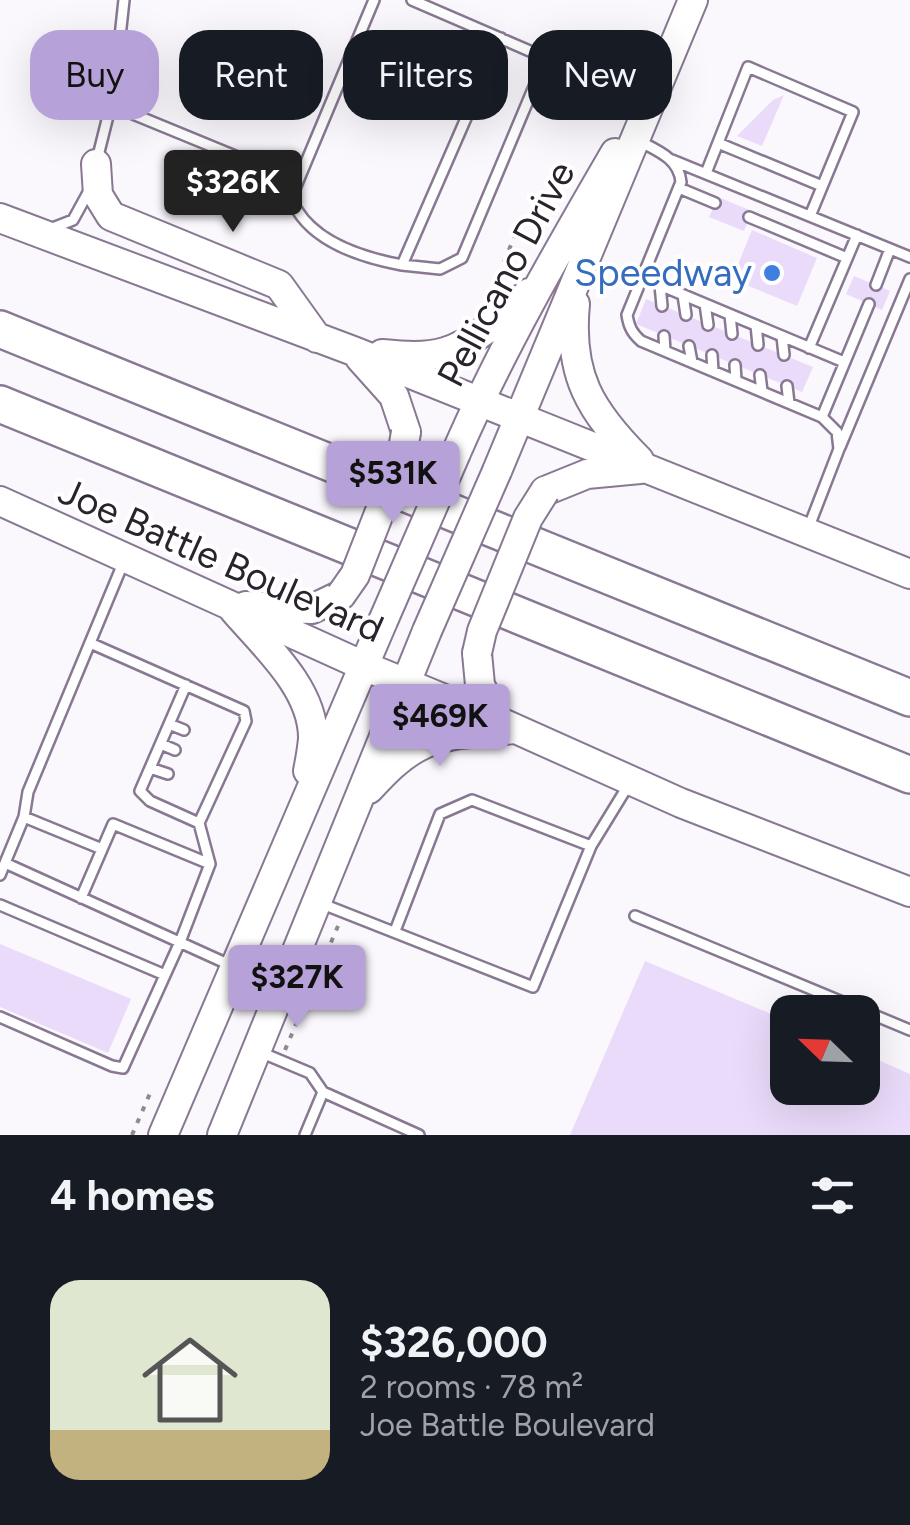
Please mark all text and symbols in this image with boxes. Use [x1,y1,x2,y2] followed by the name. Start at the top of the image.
[30,30,159,120] chip: Buy
[179,30,323,120] chip: Rent
[343,30,508,120] chip: Filters
[528,30,672,120] chip: New
[163,150,303,235] pin: $326K
[427,154,585,394] street label: Pellicano Drive
[186,163,280,201] text: $326K
[574,250,752,296] place label: Speedway
[761,262,783,284] marker: Speedway
[323,441,463,526] pin: $531K
[349,454,437,492] text: $531K
[52,468,390,652] street label: Joe Battle Boulevard
[370,684,510,769] pin: $469K
[392,697,488,735] text: $469K
[227,945,367,1030] pin: $327K
[250,958,344,996] text: $327K
[770,995,880,1105] north arrow
[770,995,880,1105] map controls
[805,1168,860,1223] icon: filters
[50,1170,214,1221] text: 4 homes
[360,1317,548,1368] text: $326,000
[130,1320,250,1440] icon: home
[360,1368,583,1406] text: 2 rooms · 78 m²
[360,1406,655,1444] text: Joe Battle Boulevard

